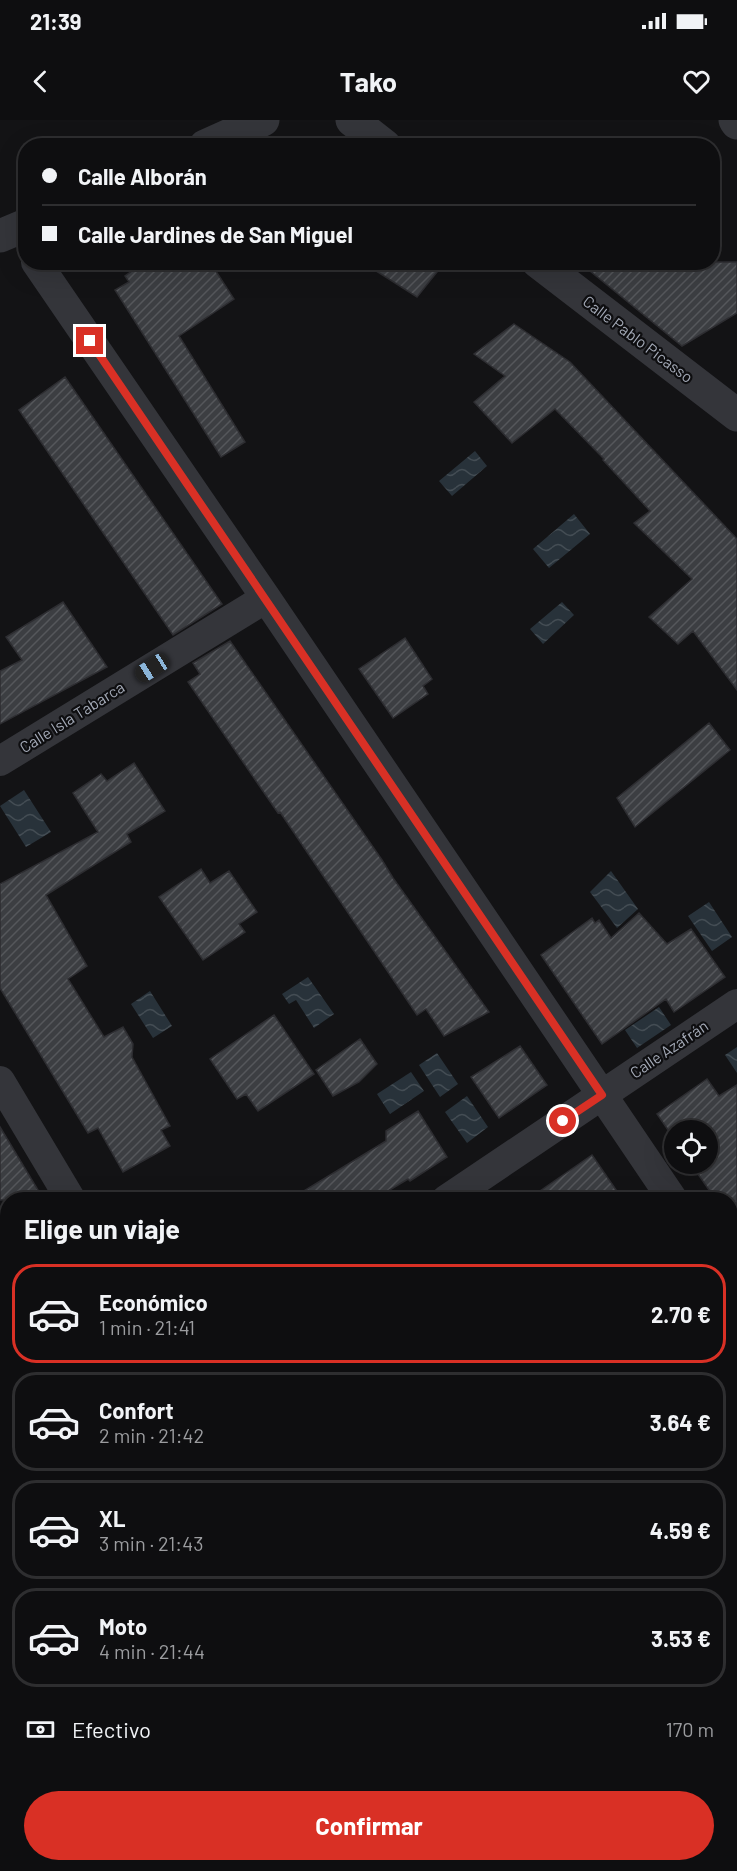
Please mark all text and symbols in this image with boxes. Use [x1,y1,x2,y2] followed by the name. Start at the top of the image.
[30,8,82,34] text: 21:39
[24,65,57,98] icon: back
[340,65,397,97] text: Tako
[680,65,713,98] icon: heart
[78,163,207,189] text: Calle Alborán
[78,221,353,247] text: Calle Jardines de San Miguel
[580,291,697,386] street label: Calle Pablo Picasso
[76,327,103,354] route end
[132,651,172,685] car
[16,677,128,756] street label: Calle Isla Tabarca
[626,1016,711,1082] street label: Calle Azafrán
[549,1107,576,1134] route start
[664,1120,718,1174] map controls
[664,1120,718,1174] button: locate
[24,1212,180,1244] text: Elige un viaje
[27,1287,81,1341] icon: car
[99,1289,208,1315] text: Económico
[651,1301,711,1327] text: 2.70 €
[99,1315,195,1339] text: 1 min · 21:41
[27,1395,81,1449] icon: car
[99,1397,174,1423] text: Confort
[650,1409,711,1435] text: 3.64 €
[99,1423,204,1447] text: 2 min · 21:42
[27,1503,81,1557] icon: car
[99,1505,125,1531] text: XL
[650,1517,711,1543] text: 4.59 €
[99,1531,203,1555] text: 3 min · 21:43
[27,1611,81,1665] icon: car
[99,1613,147,1639] text: Moto
[651,1625,711,1651] text: 3.53 €
[99,1639,205,1663] text: 4 min · 21:44
[24,1713,57,1746] icon: cash
[72,1716,151,1742] text: Efectivo
[666,1717,714,1741] text: 170 m
[24,1791,714,1860] button: Confirmar

